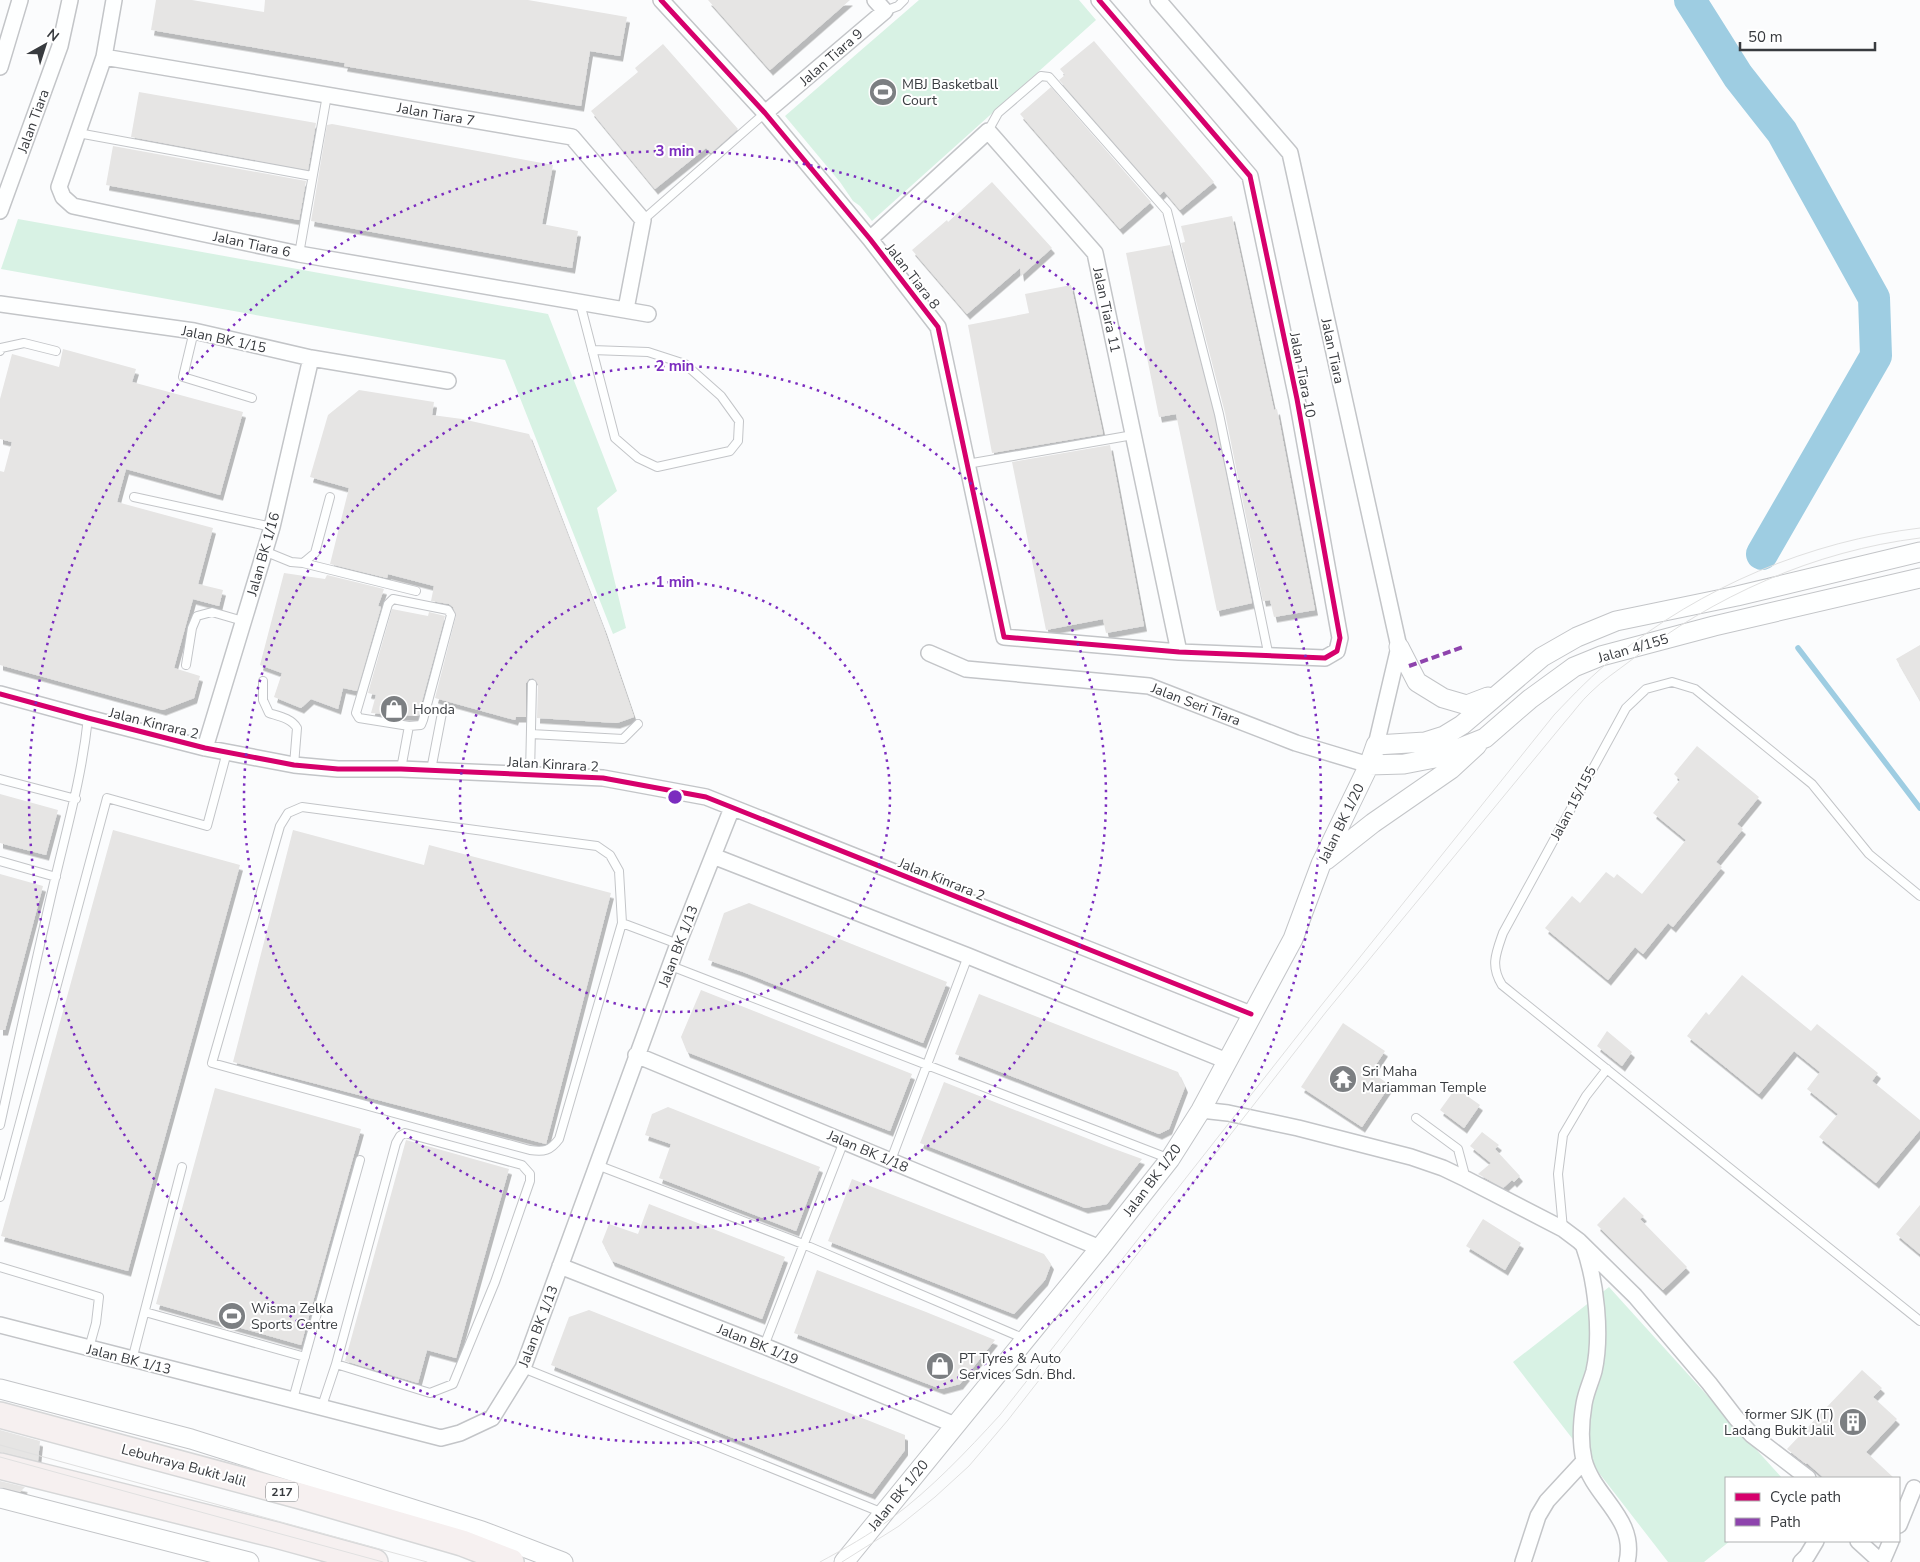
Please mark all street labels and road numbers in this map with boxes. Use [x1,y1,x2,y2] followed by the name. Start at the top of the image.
[795,24,867,91] street label: Jalan Tiara 9
[13,87,54,157] street label: Jalan Tiara
[395,98,476,131] street label: Jalan Tiara 7
[211,227,292,262] street label: Jalan Tiara 6
[880,239,944,313] street label: Jalan Tiara 8
[1088,265,1125,355] street label: Jalan Tiara 11
[1316,316,1349,386] street label: Jalan Tiara
[179,321,268,358] street label: Jalan BK 1/15
[1285,330,1320,420] street label: Jalan Tiara 10
[242,510,284,599] street label: Jalan BK 1/16
[1595,629,1671,668] street label: Jalan 4/155
[1147,678,1243,730] street label: Jalan Seri Tiara
[106,703,201,744] street label: Jalan Kinrara 2
[506,753,599,776] street label: Jalan Kinrara 2
[1546,763,1601,844] street label: Jalan 15/155
[1314,780,1369,867] street label: Jalan BK 1/20
[895,853,988,905] street label: Jalan Kinrara 2
[654,903,703,991] street label: Jalan BK 1/13
[824,1126,911,1177] street label: Jalan BK 1/18
[1118,1140,1186,1221] street label: Jalan BK 1/20
[514,1283,563,1371] street label: Jalan BK 1/13
[713,1319,801,1369] street label: Jalan BK 1/19
[84,1340,173,1379] street label: Jalan BK 1/13
[119,1440,249,1492] street label: Lebuhraya Bukit Jalil
[863,1456,933,1536] street label: Jalan BK 1/20
[266,1482,298,1501] road number: 217

